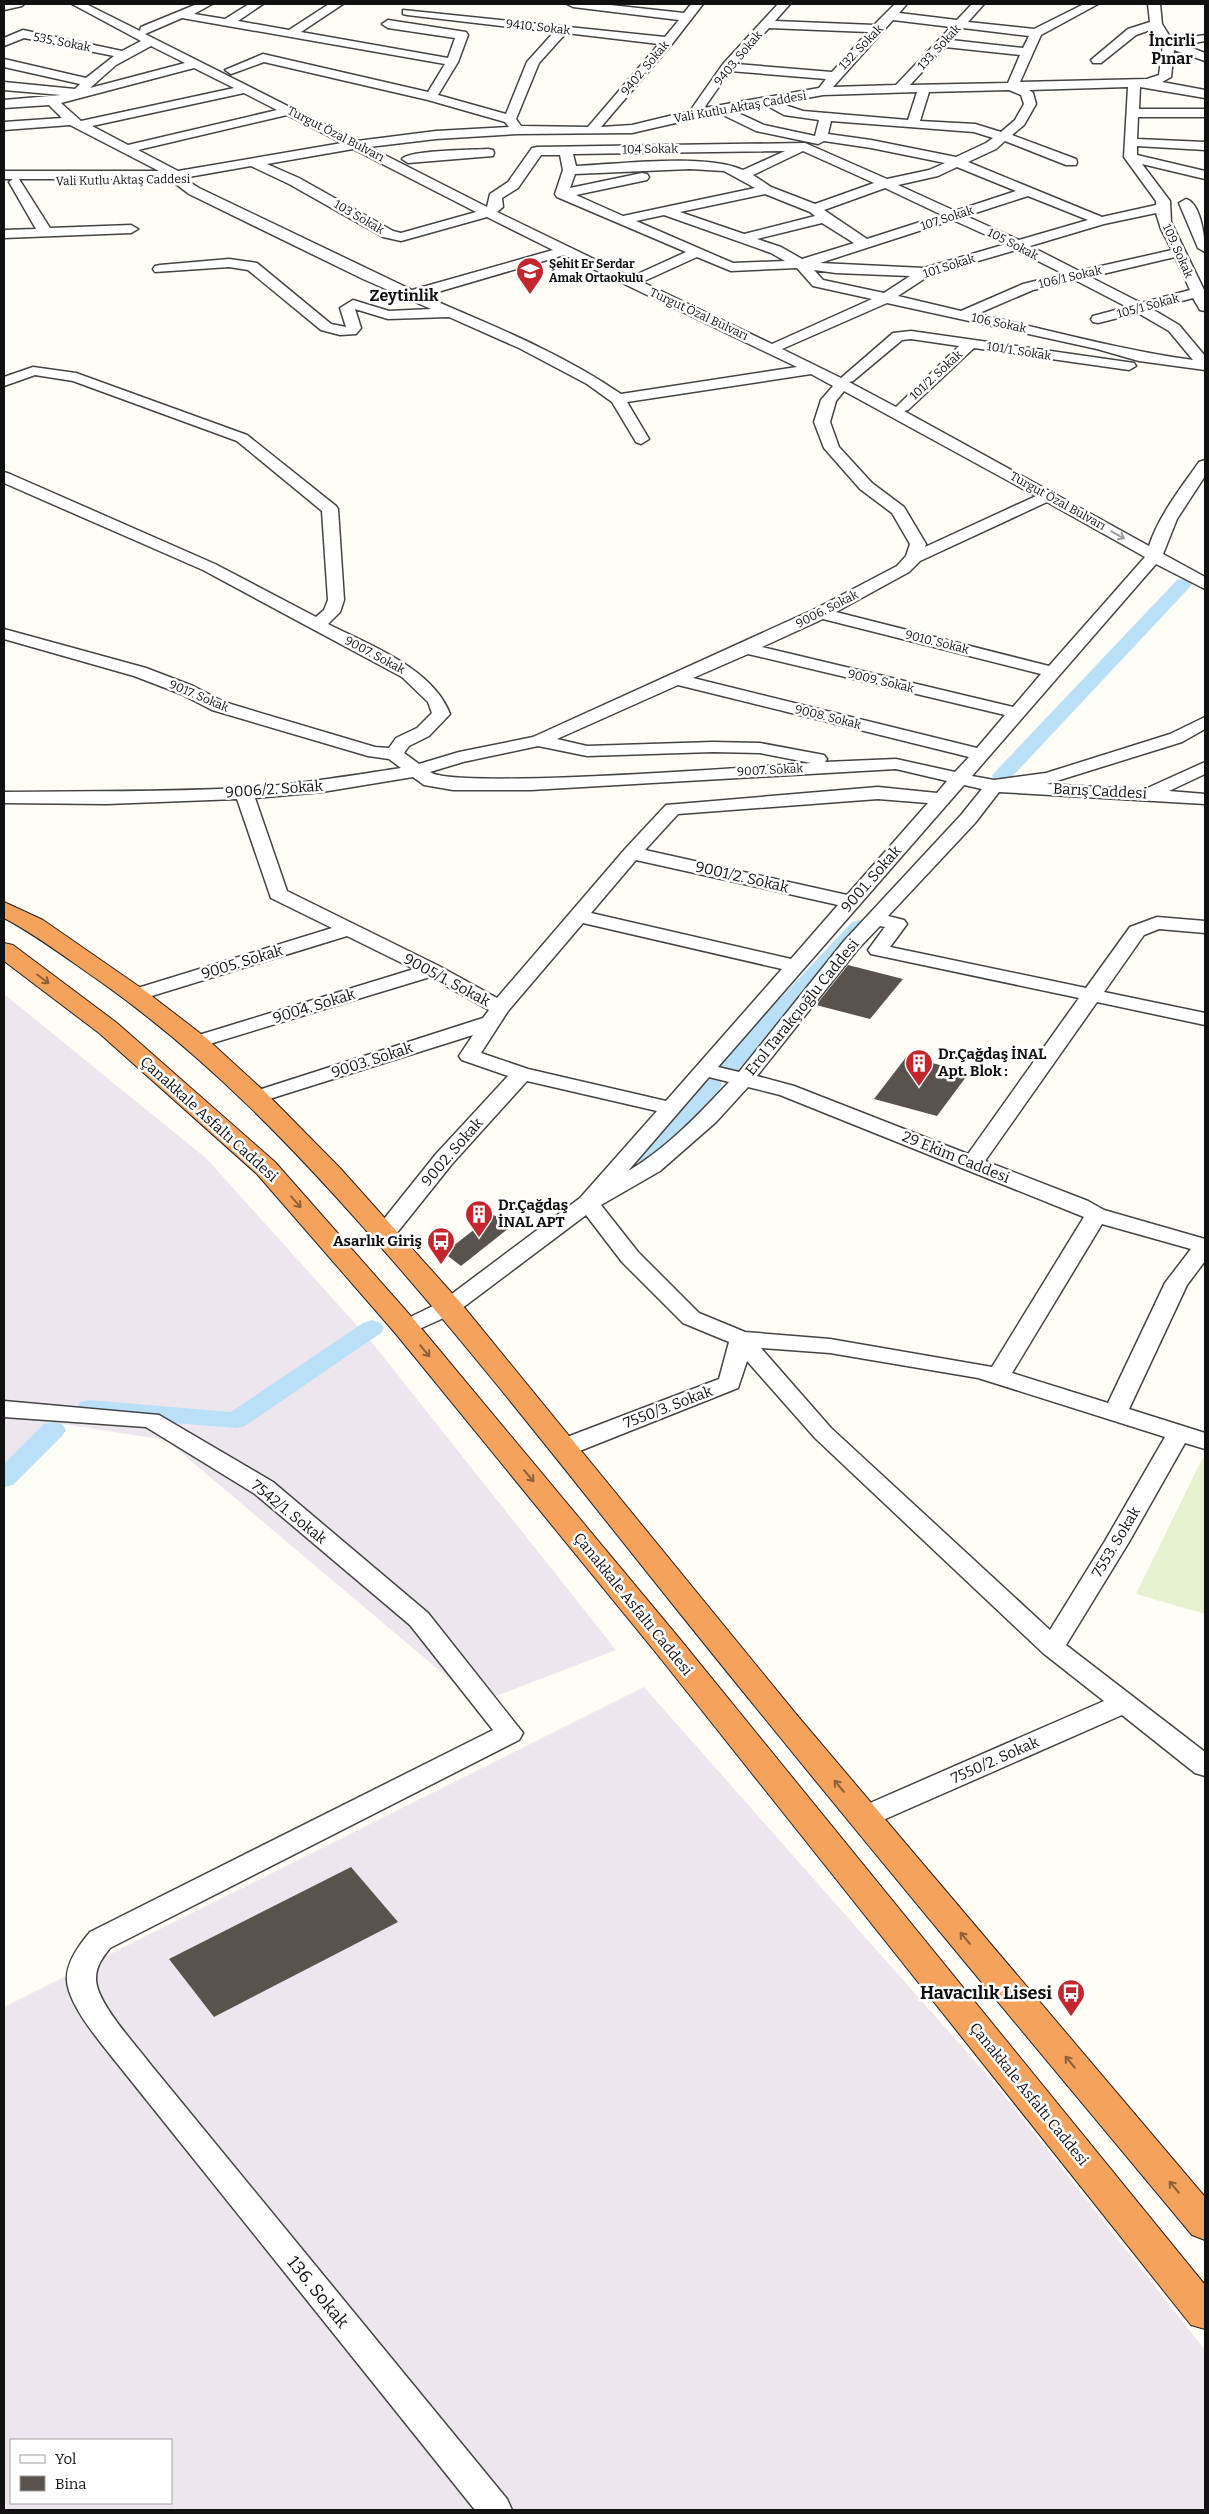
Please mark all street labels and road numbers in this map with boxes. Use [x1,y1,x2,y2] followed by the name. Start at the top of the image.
[505,17,571,37] street label: 9410. Sokak
[915,21,964,72] street label: 133. Sokak
[836,22,886,72] street label: 132. Sokak
[711,28,765,88] street label: 9403. Sokak
[32,30,92,54] street label: 535. Sokak
[618,38,672,98] street label: 9402. Sokak
[673,88,808,126] street label: Vali Kutlu Aktaş Caddesi
[285,103,388,165] street label: Turgut Özal Bulvarı
[622,142,678,156] street label: 104 Sokak
[56,172,191,188] street label: Vali Kutlu Aktaş Caddesi
[331,197,387,237] street label: 103 Sokak
[919,203,975,233] street label: 107 Sokak
[1160,222,1196,280] street label: 109. Sokak
[985,225,1041,263] street label: 105 Sokak
[921,251,977,281] street label: 101 Sokak
[1037,263,1103,291] street label: 106/1 Sokak
[648,284,751,343] street label: Turgut Özal Bulvarı
[1115,291,1181,321] street label: 105/1 Sokak
[970,310,1028,336] street label: 106 Sokak
[986,339,1052,363] street label: 101/1. Sokak
[907,347,965,403] street label: 101/2. Sokak
[1008,468,1109,533] street label: Turgut Özal Bulvarı
[793,587,861,631] street label: 9006. Sokak
[904,627,971,657] street label: 9010. Sokak
[343,633,408,677] street label: 9007. Sokak
[847,667,916,695] street label: 9009. Sokak
[167,677,231,715] street label: 9017. Sokak
[793,702,863,732] street label: 9008. Sokak
[737,761,804,779] street label: 9007. Sokak
[224,777,324,801] street label: 9006/2. Sokak
[1053,780,1148,802] street label: Barış Caddesi
[837,842,905,916] street label: 9001. Sokak
[693,857,791,897] street label: 9001/2. Sokak
[741,935,863,1079] street label: Erol Tarakçıoğlu Caddesi
[199,941,285,983] street label: 9005. Sokak
[401,950,494,1011] street label: 9005/1. Sokak
[271,985,358,1027] street label: 9004. Sokak
[329,1038,415,1082] street label: 9003. Sokak
[137,1053,282,1186] street label: Çanakkale Asfaltı Caddesi
[417,1114,487,1190] street label: 9002. Sokak
[900,1127,1013,1187] street label: 29 Ekim Caddesi
[621,1382,716,1432] street label: 7550/3. Sokak
[248,1476,331,1548] street label: 7542/1. Sokak
[1088,1503,1144,1581] street label: 7553. Sokak
[570,1529,697,1679] street label: Çanakkale Asfaltı Caddesi
[948,1732,1042,1787] street label: 7550/2. Sokak
[966,2019,1093,2169] street label: Çanakkale Asfaltı Caddesi
[282,2252,354,2333] street label: 136. Sokak

